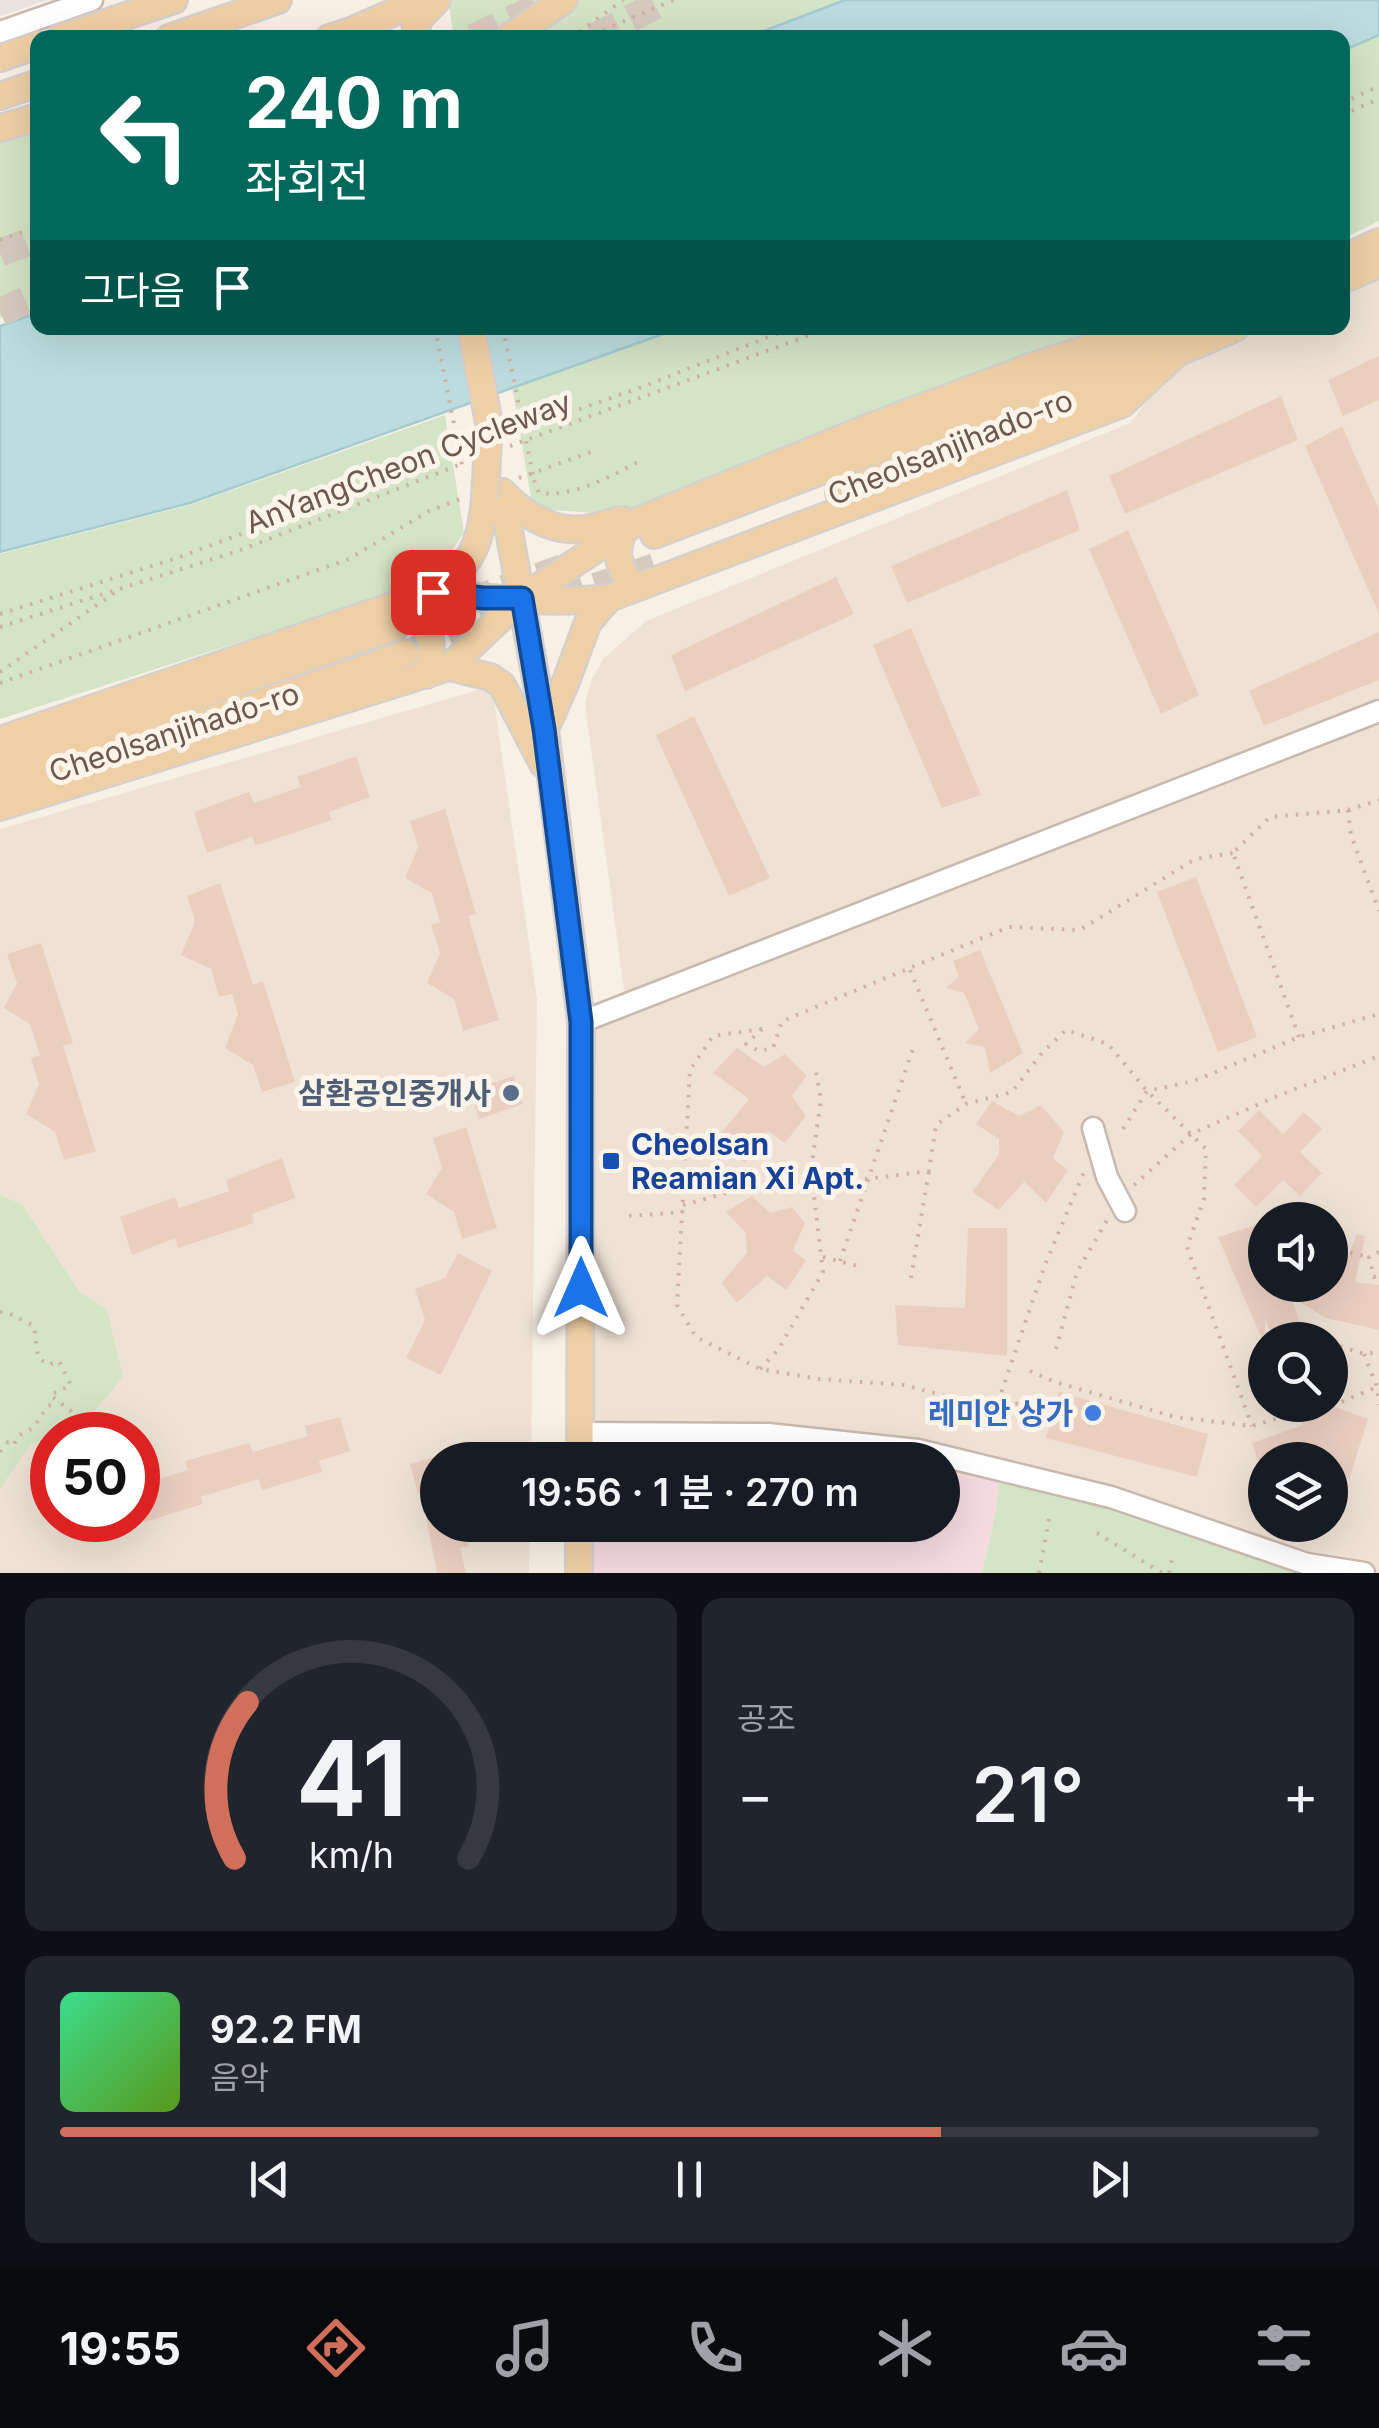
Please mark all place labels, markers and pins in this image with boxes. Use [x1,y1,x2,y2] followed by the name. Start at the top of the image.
[391,550,476,635] pin
[298,1075,491,1111] place label: 삼환공인중개사
[500,1082,522,1104] marker: 삼환공인중개사
[631,1126,864,1196] place label: Cheolsan Reamian Xi Apt.
[600,1150,622,1172] marker: Cheolsan Reamian Xi Apt.
[928,1395,1073,1431] place label: 레미안 상가
[1082,1402,1104,1424] marker: 레미안 상가

